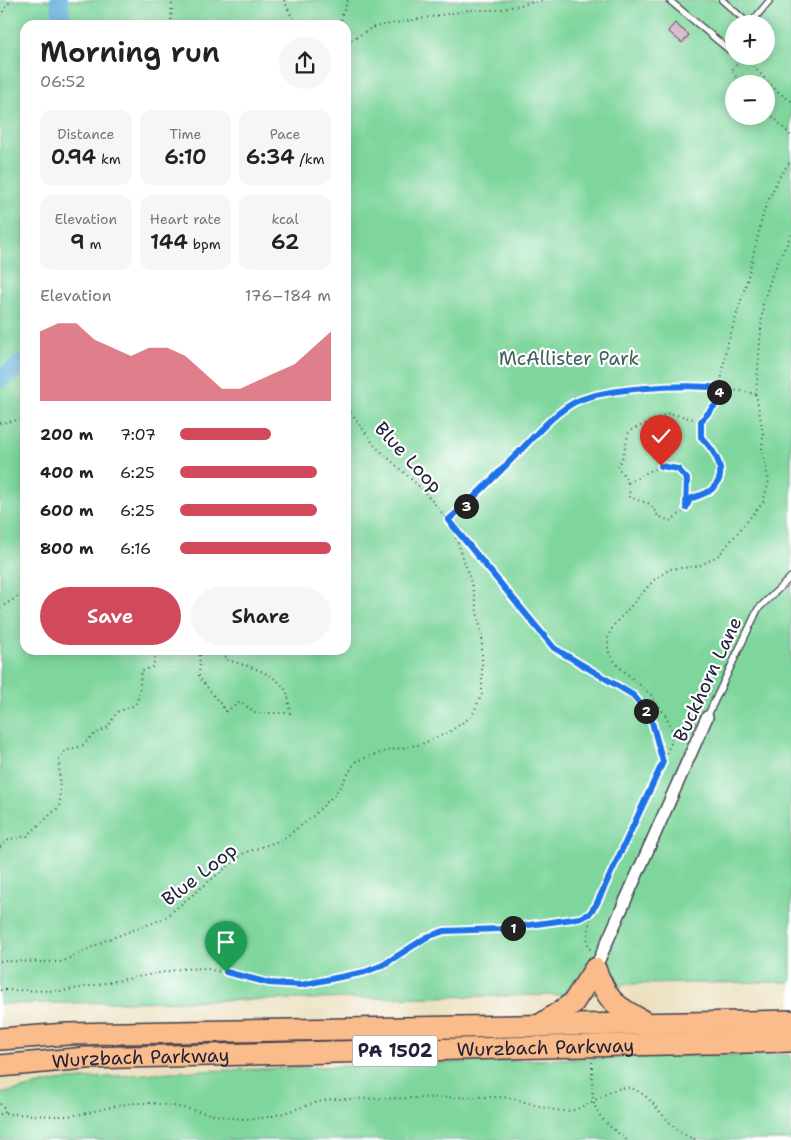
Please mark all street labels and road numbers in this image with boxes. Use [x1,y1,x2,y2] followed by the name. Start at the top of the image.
[369,416,448,498] street label: Blue Loop
[668,613,747,746] street label: Buckhorn Lane
[157,837,242,912] street label: Blue Loop
[456,1033,635,1062] street label: Wurzbach Parkway
[352,1036,438,1066] road number: PA 1502
[51,1043,230,1074] street label: Wurzbach Parkway

